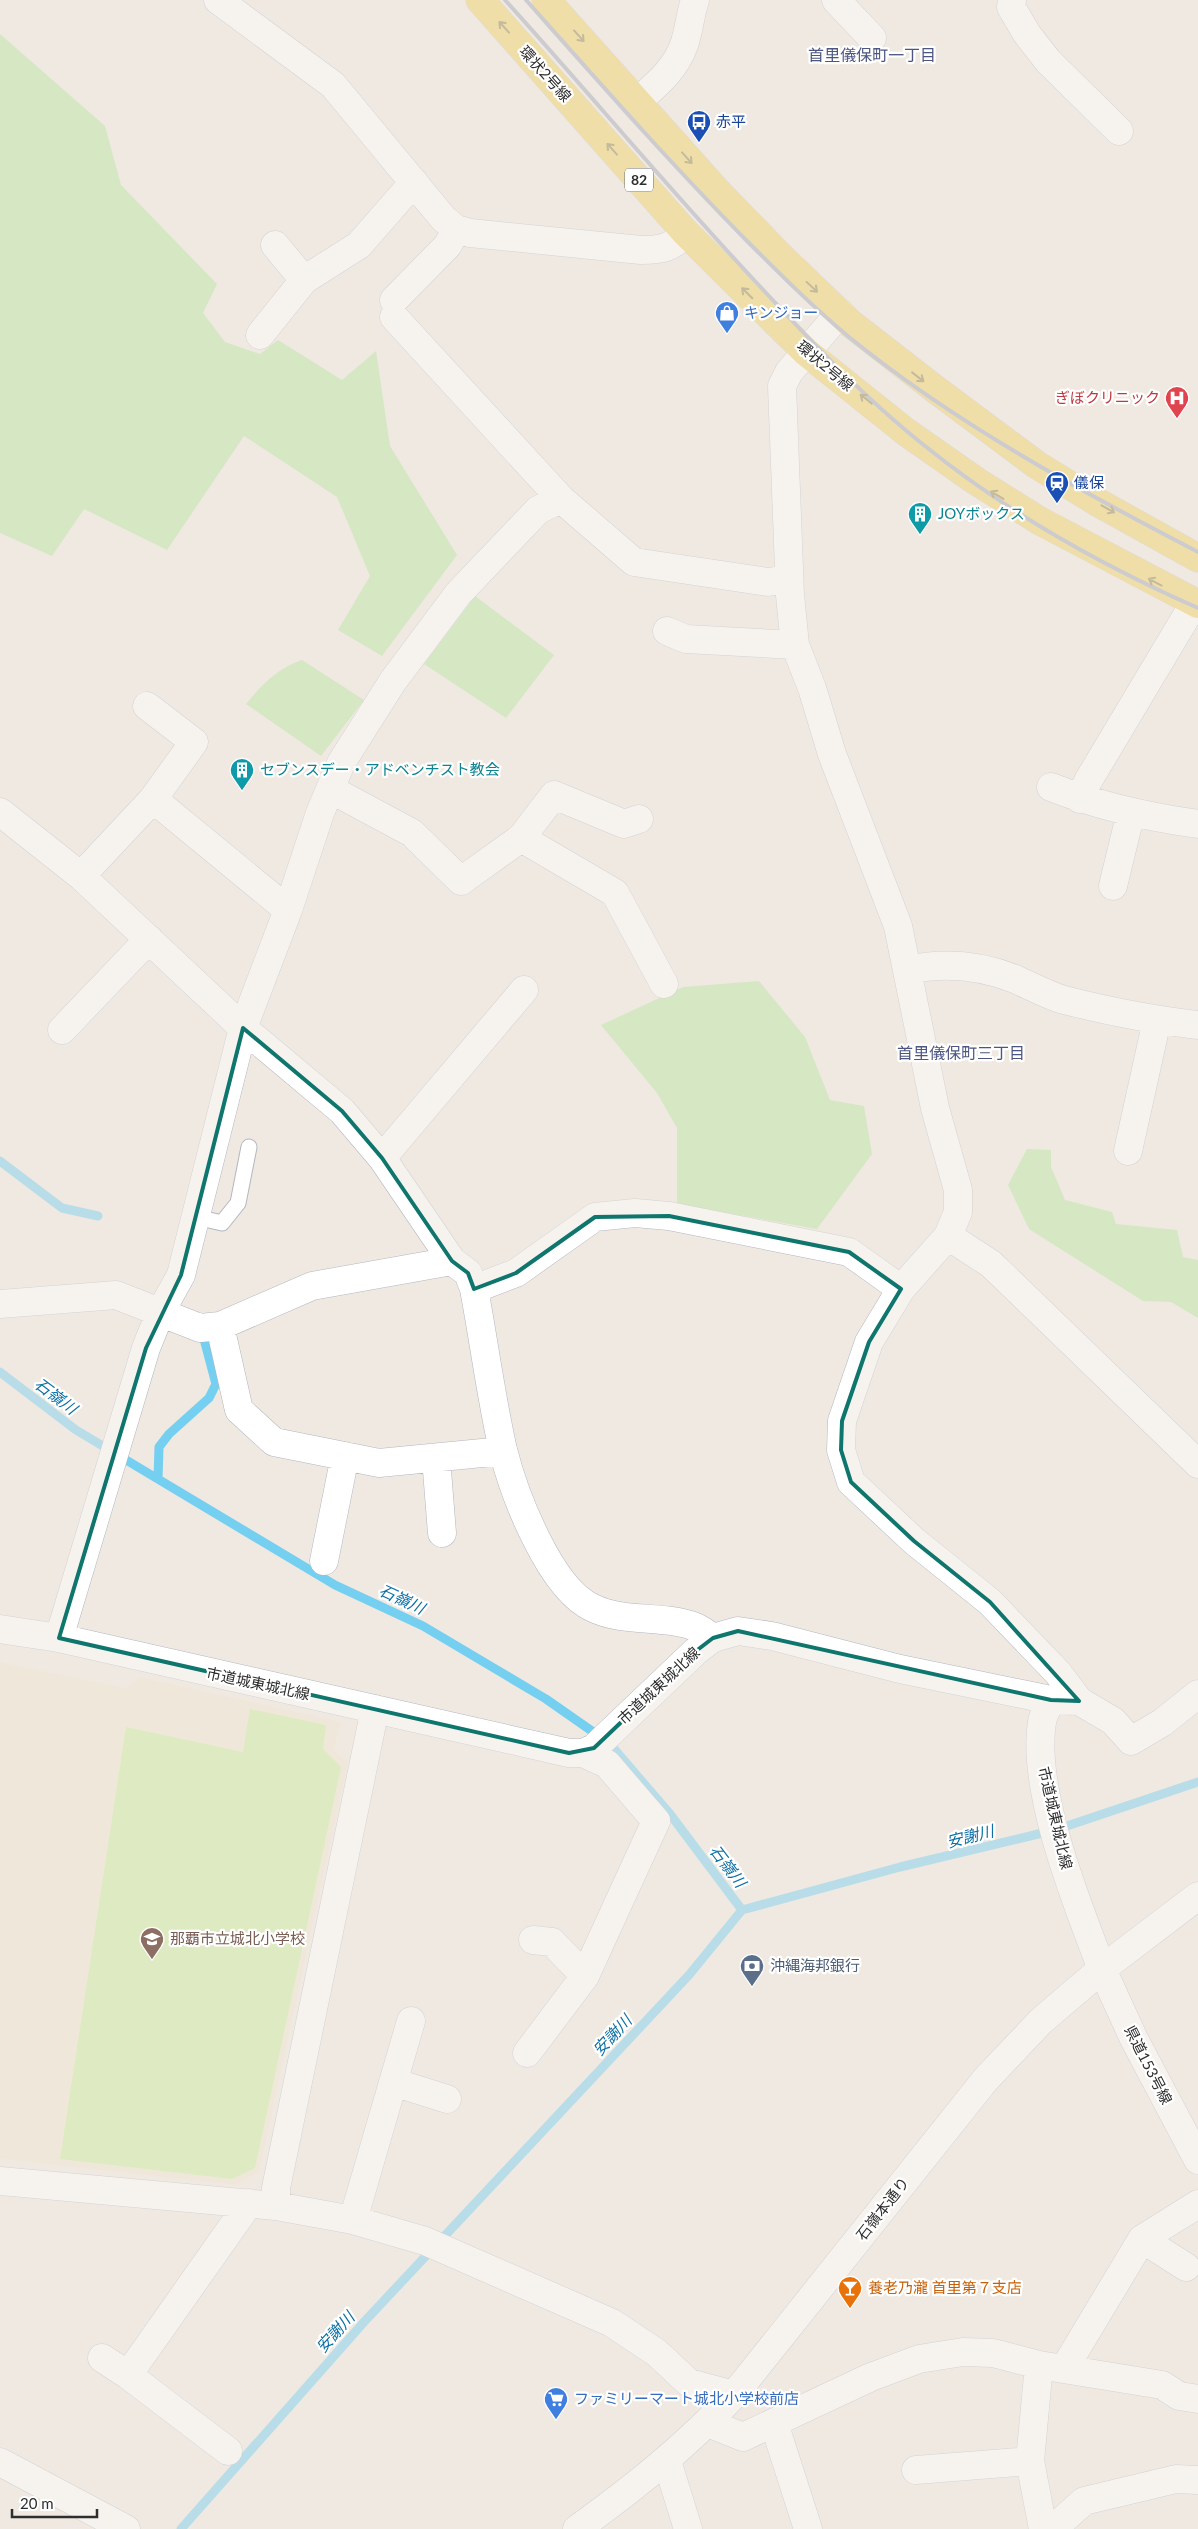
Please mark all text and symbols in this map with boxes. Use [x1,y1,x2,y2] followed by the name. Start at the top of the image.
[498,21,510,34] one-way arrow
[573,30,585,43] one-way arrow
[516,42,575,105] street label: 環状2号線
[808,45,936,64] district label: 首里儀保町一丁目
[686,109,712,143] bus stop icon: 赤平
[716,112,746,130] place label: 赤平
[606,142,618,155] one-way arrow
[681,151,693,164] one-way arrow
[625,168,653,192] road number: 82
[806,281,819,293] one-way arrow
[741,288,753,300] one-way arrow
[714,300,740,334] shop icon: キンジョー
[744,303,819,321] place label: キンジョー
[794,336,858,394] street label: 環状2号線
[911,371,924,382] one-way arrow
[1164,385,1190,419] hospital icon: ぎぼクリニック
[1055,388,1160,406] place label: ぎぼクリニック
[860,394,873,405] one-way arrow
[1044,470,1070,504] station icon: 儀保
[1074,473,1104,491] place label: 儀保
[991,489,1005,499] one-way arrow
[907,501,933,535] building icon: JOYボックス
[938,504,1025,522] place label: JOYボックス
[1100,504,1115,514] one-way arrow
[1148,577,1163,586] one-way arrow
[229,757,255,791] building icon: セブンスデー・アドベンチスト教会
[260,760,500,778] place label: セブンスデー・アドベンチスト教会
[897,1043,1025,1062] district label: 首里儀保町三丁目
[31,1374,83,1419] water label: 石嶺川
[376,1580,430,1618] water label: 石嶺川
[614,1643,703,1728] street label: 市道城東城北線
[205,1663,311,1703] street label: 市道城東城北線
[1035,1765,1077,1871] street label: 市道城東城北線
[944,1820,997,1851] water label: 安謝川
[706,1841,752,1892] water label: 石嶺川
[139,1926,165,1960] school or university icon: 那覇市立城北小学校
[170,1929,305,1947] place label: 那覇市立城北小学校
[739,1953,765,1987] bank icon: 沖縄海邦銀行
[770,1956,860,1974] place label: 沖縄海邦銀行
[588,2009,636,2059] water label: 安謝川
[1121,2022,1176,2107] street label: 県道153号線
[852,2173,912,2243] street label: 石嶺本通り
[837,2275,863,2309] bar icon: 養老乃瀧 首里第７支店
[868,2278,1022,2296] place label: 養老乃瀧 首里第７支店
[312,2306,359,2356] water label: 安謝川
[543,2386,569,2420] supermarket icon: ファミリーマート城北小学校前店
[574,2389,799,2407] place label: ファミリーマート城北小学校前店
[12,2486,98,2518] scale bar
[20,2494,54,2512] text: 20 m

